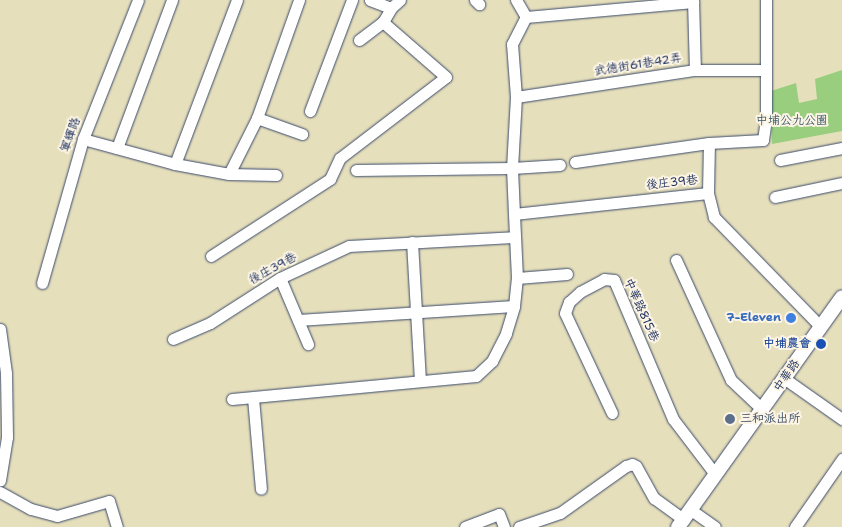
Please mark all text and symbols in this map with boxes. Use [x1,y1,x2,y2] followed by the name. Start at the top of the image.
[593,51,683,79] street label: 武德街61巷42弄
[756,114,828,128] park label: 中埔公九公園
[58,116,84,154] street label: 軍輝路
[645,173,699,193] street label: 後庄39巷
[247,250,299,288] street label: 後庄39巷
[621,276,661,344] street label: 中華路815巷
[726,311,781,325] place label: 7-Eleven
[785,312,797,324] marker: 7-Eleven
[763,337,811,351] place label: 中埔農會
[815,338,827,350] marker: 中埔農會
[771,357,803,395] street label: 中華路
[740,412,800,426] place label: 三和派出所
[724,413,736,425] marker: 三和派出所

